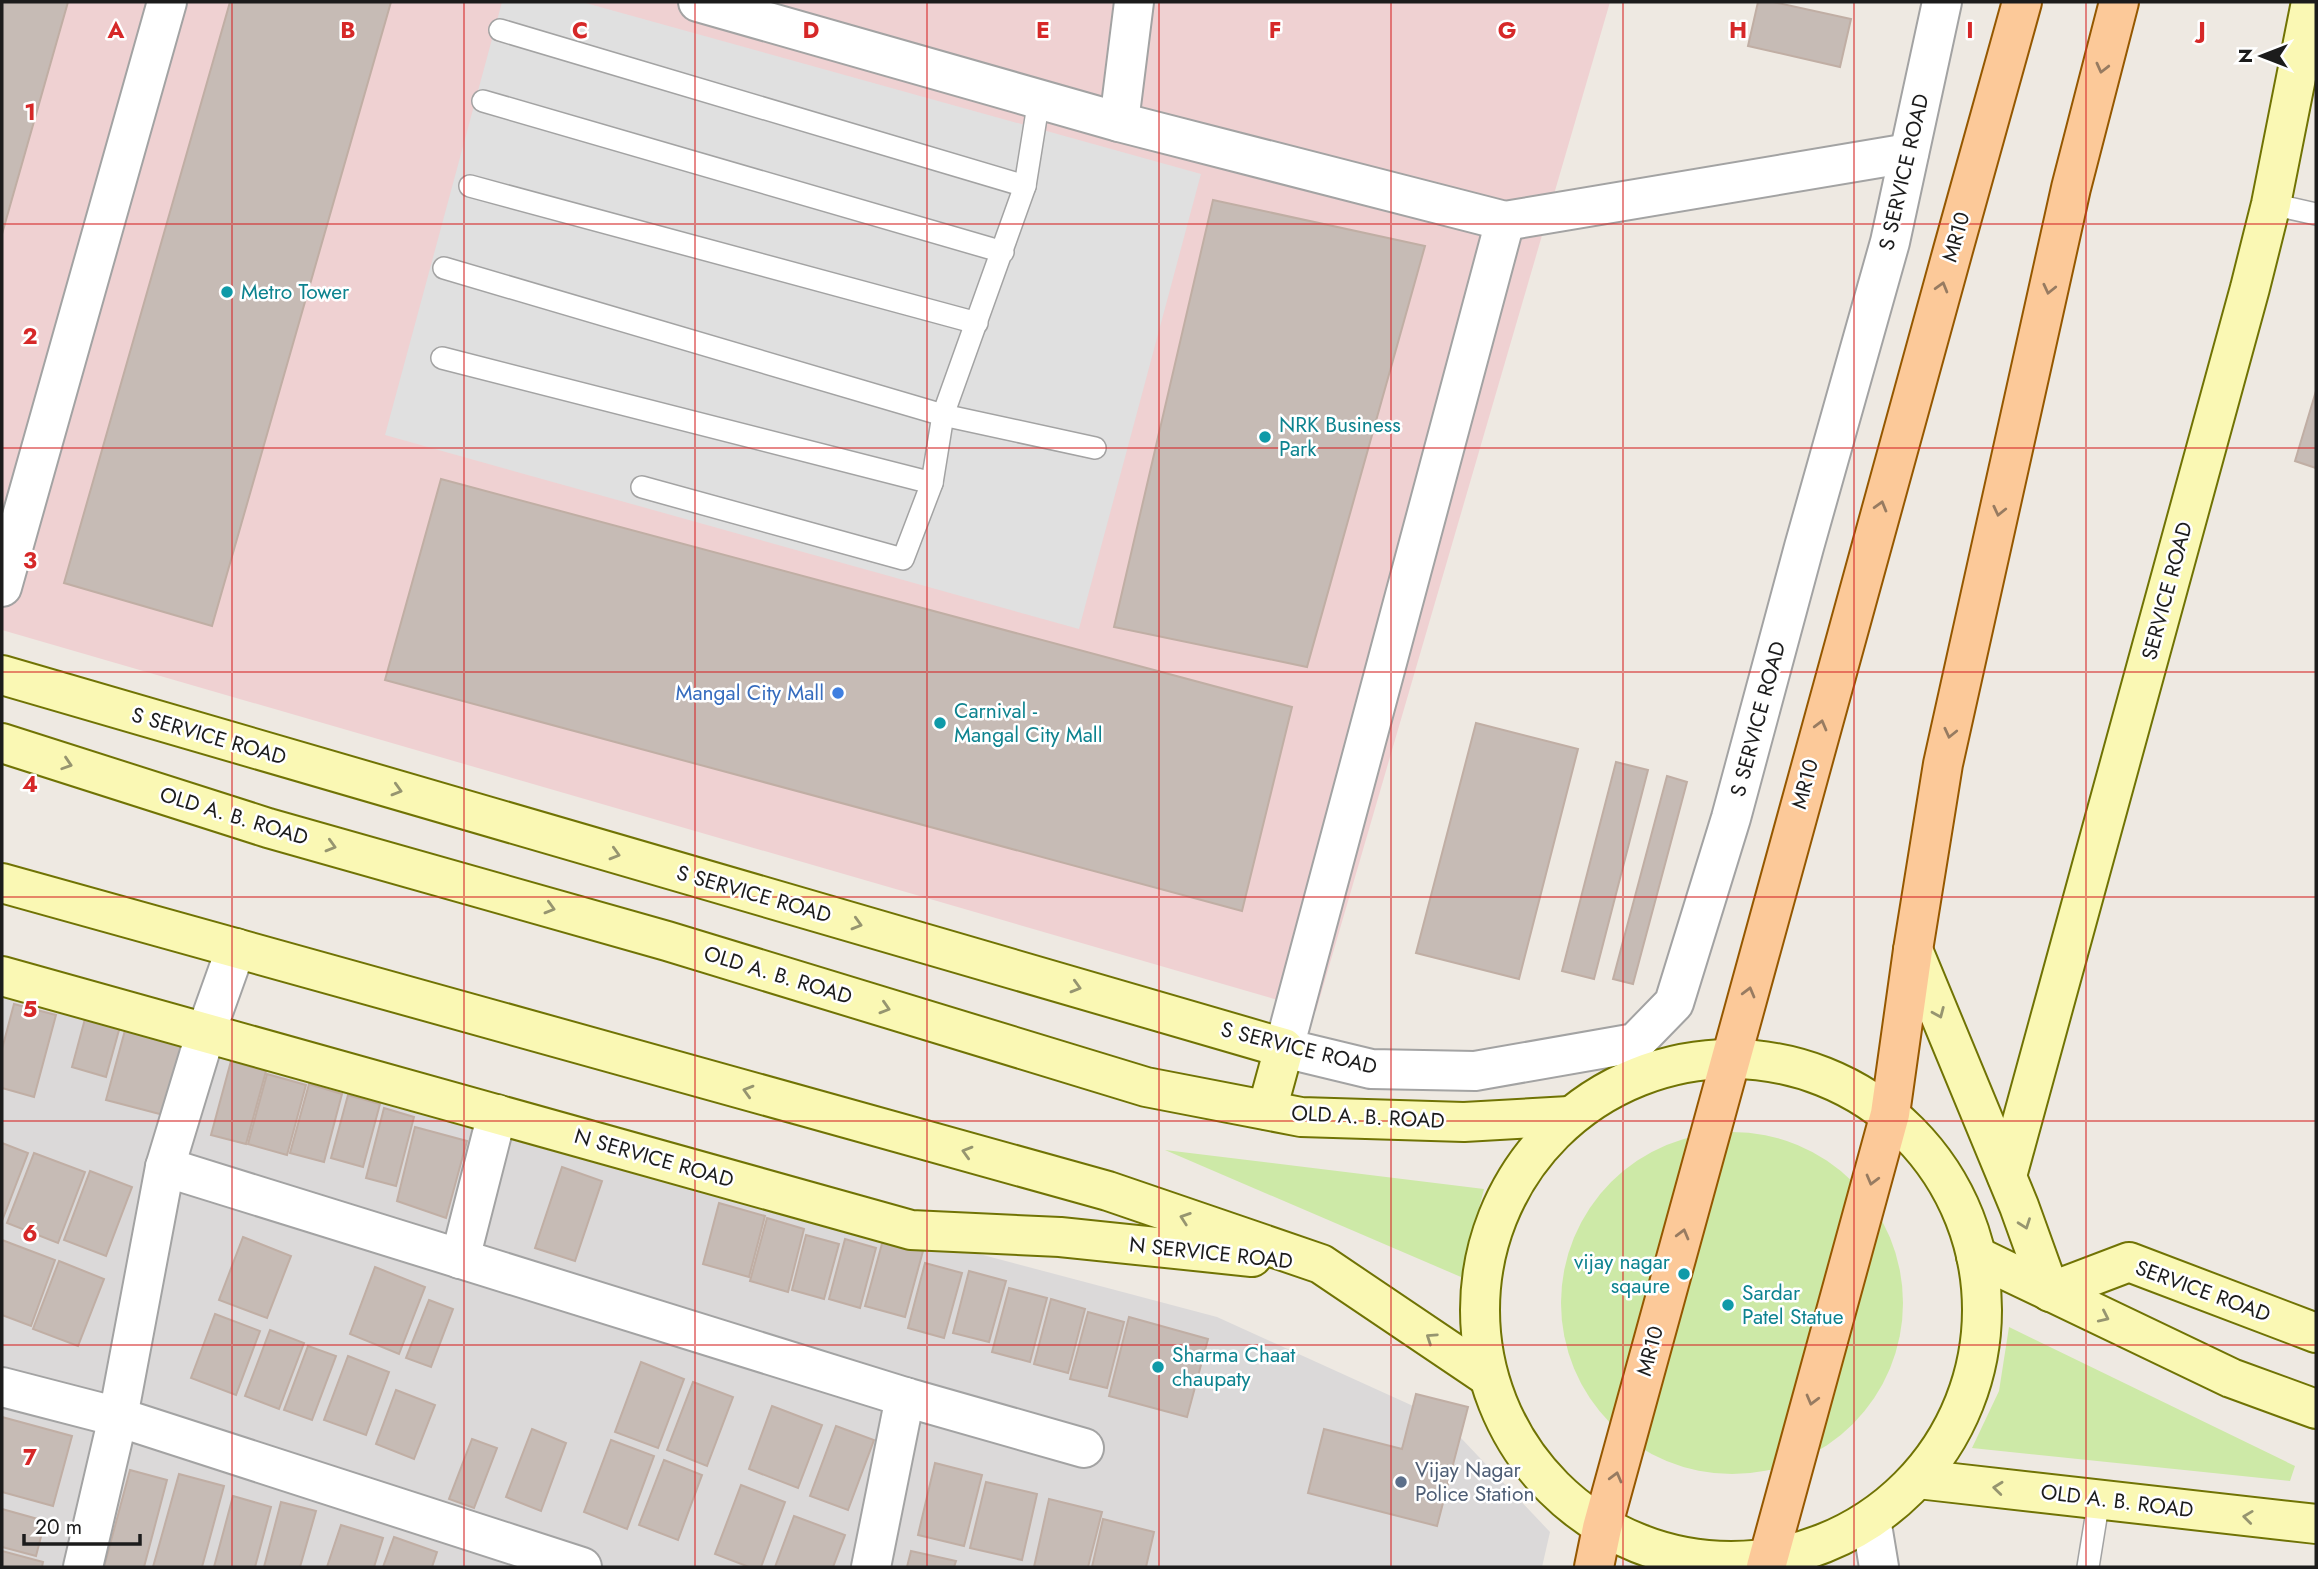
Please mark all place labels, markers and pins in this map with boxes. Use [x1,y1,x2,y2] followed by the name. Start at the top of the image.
[241,277,350,307] place label: Metro Tower
[219,284,235,300] marker: Metro Tower
[1279,410,1401,464] place label: NRK Business Park
[1257,429,1273,445] marker: NRK Business Park
[675,678,824,708] place label: Mangal City Mall
[830,685,846,701] marker: Mangal City Mall
[954,696,1103,750] place label: Carnival - Mangal City Mall
[932,715,948,731] marker: Carnival - Mangal City Mall
[1574,1247,1671,1301] place label: vijay nagar sqaure
[1676,1266,1692,1282] marker: vijay nagar sqaure
[1742,1278,1844,1332] place label: Sardar Patel Statue
[1720,1297,1736,1313] marker: Sardar Patel Statue
[1172,1340,1295,1394] place label: Sharma Chaat chaupaty
[1150,1359,1166,1375] marker: Sharma Chaat chaupaty
[1415,1455,1534,1509] place label: Vijay Nagar Police Station
[1393,1474,1409,1490] marker: Vijay Nagar Police Station

